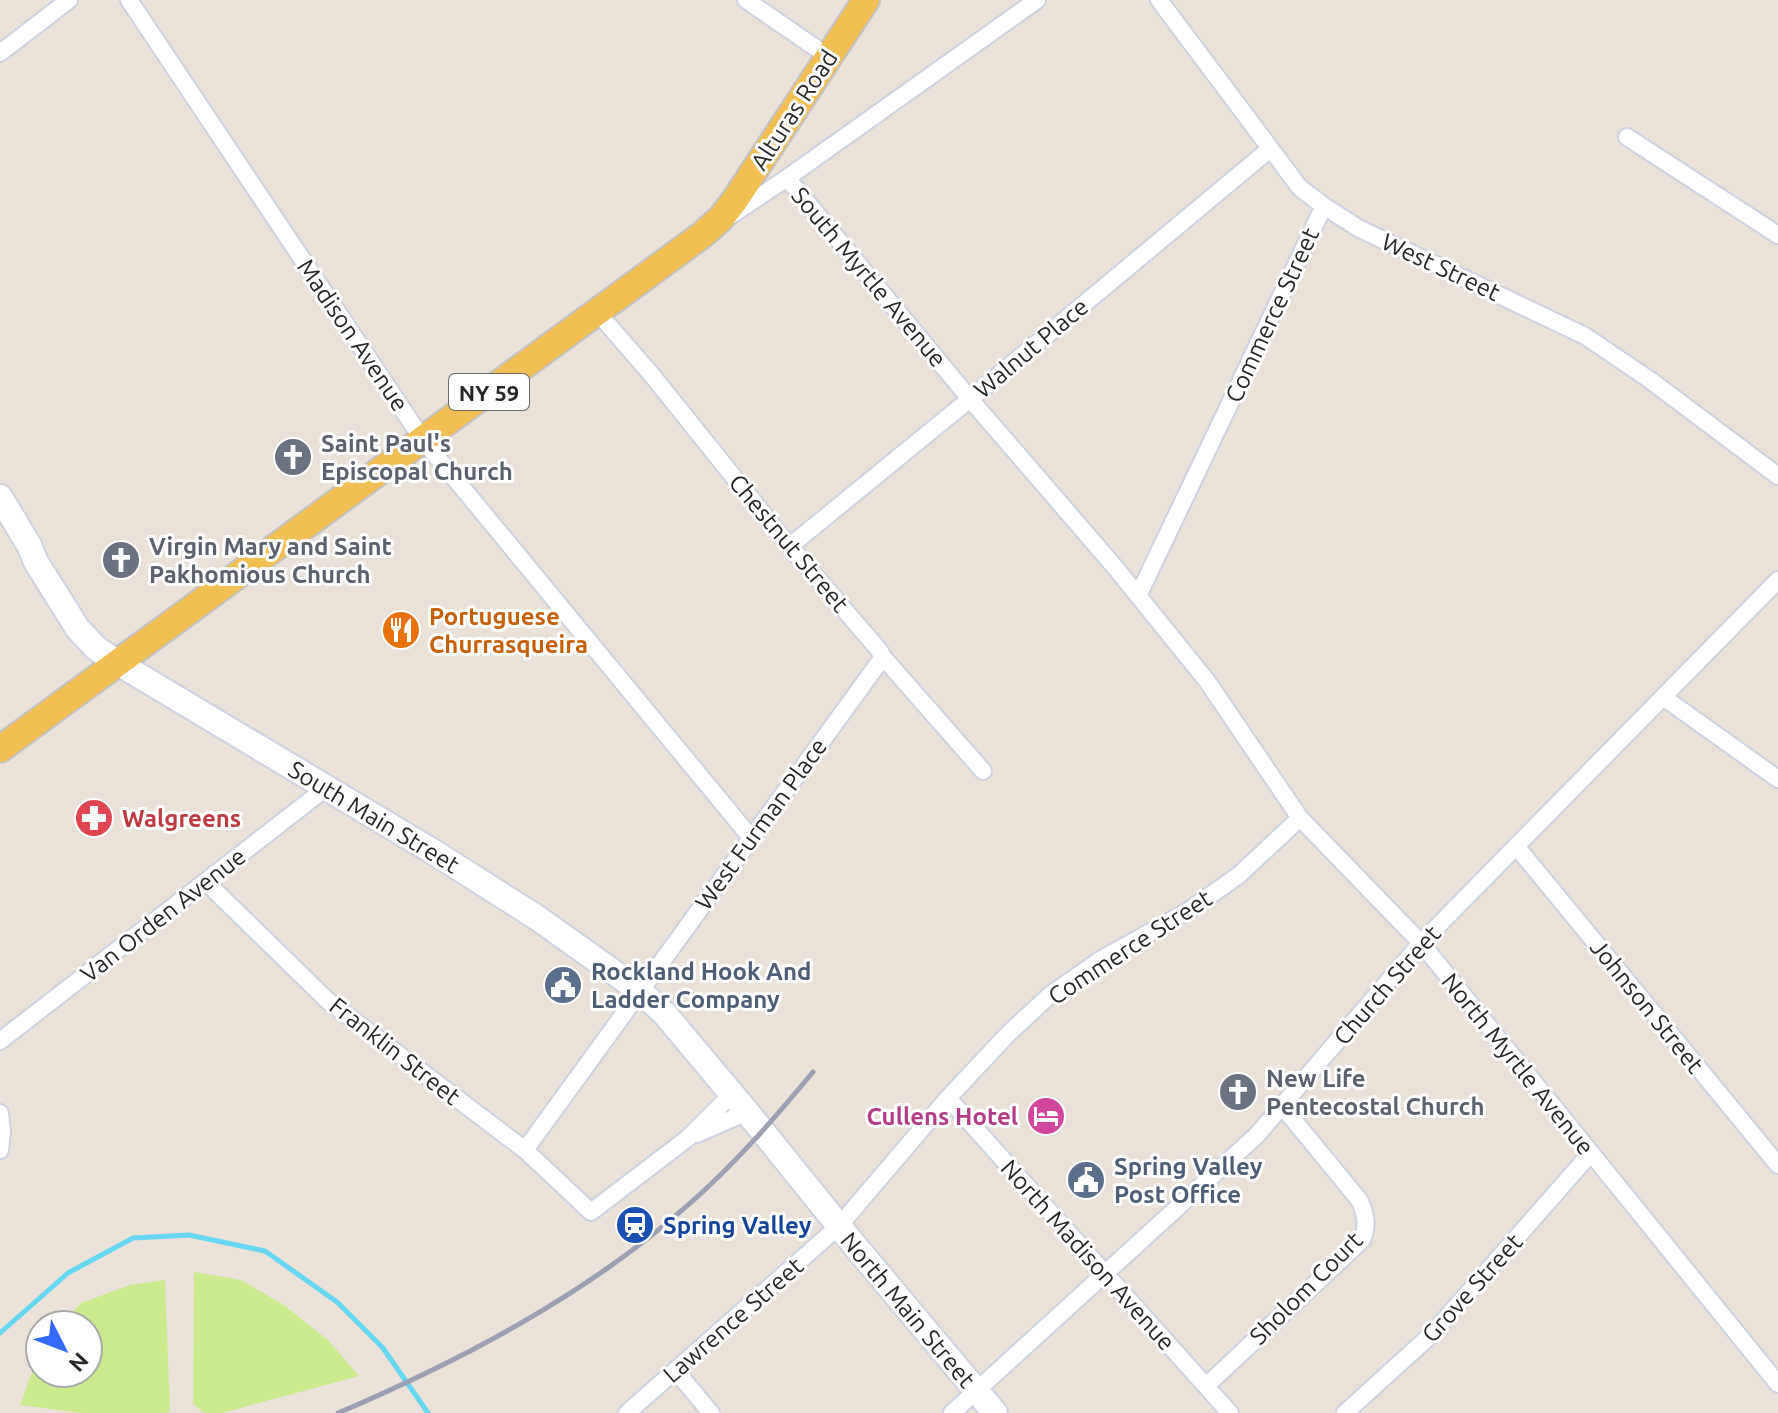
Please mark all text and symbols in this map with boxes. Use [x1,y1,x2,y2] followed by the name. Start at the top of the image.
[745,45,843,175] street label: Alturas Road
[786,182,952,372] street label: South Myrtle Avenue
[1220,223,1324,406] street label: Commerce Street
[1378,228,1505,306] street label: West Street
[292,254,414,416] street label: Madison Avenue
[969,293,1093,403] street label: Walnut Place
[449,374,529,410] road number: NY 59
[321,430,513,485] place label: Saint Paul's Episcopal Church
[272,436,314,478] church icon: Saint Paul's Episcopal Church
[724,469,855,618] street label: Chestnut Street
[149,533,392,588] place label: Virgin Mary and Saint Pakhomious Church
[100,539,142,581] church icon: Virgin Mary and Saint Pakhomious Church
[429,603,588,658] place label: Portuguese Churrasqueira
[380,609,422,651] restaurant icon: Portuguese Churrasqueira
[690,733,832,915] street label: West Furman Place
[284,755,465,879] street label: South Main Street
[73,797,115,839] pharmacy icon: Walgreens
[122,805,241,832] place label: Walgreens
[75,842,251,988] street label: Van Orden Avenue
[1043,884,1217,1010] street label: Commerce Street
[1328,920,1446,1050] street label: Church Street
[1585,934,1709,1079] street label: Johnson Street
[591,958,811,1013] place label: Rockland Hook And Ladder Company
[542,964,584,1006] public building icon: Rockland Hook And Ladder Company
[1436,968,1600,1160] street label: North Myrtle Avenue
[325,992,466,1111] street label: Franklin Street
[1266,1065,1484,1120] place label: New Life Pentecostal Church
[1217,1071,1259,1113] church icon: New Life Pentecostal Church
[1025,1095,1067,1137] hotel icon: Cullens Hotel
[867,1103,1018,1130] place label: Cullens Hotel
[1114,1153,1263,1208] place label: Spring Valley Post Office
[996,1154,1180,1356] street label: North Madison Avenue
[1065,1159,1107,1201] public building icon: Spring Valley Post Office
[614,1204,656,1246] station icon: Spring Valley
[663,1212,812,1239] place label: Spring Valley
[1244,1226,1368,1350] street label: Sholom Court
[835,1227,981,1393] street label: North Main Street
[1416,1228,1528,1348] street label: Grove Street
[658,1252,809,1388] street label: Lawrence Street
[24,1309,104,1389] north arrow
[64,1348,94,1377] text: N

